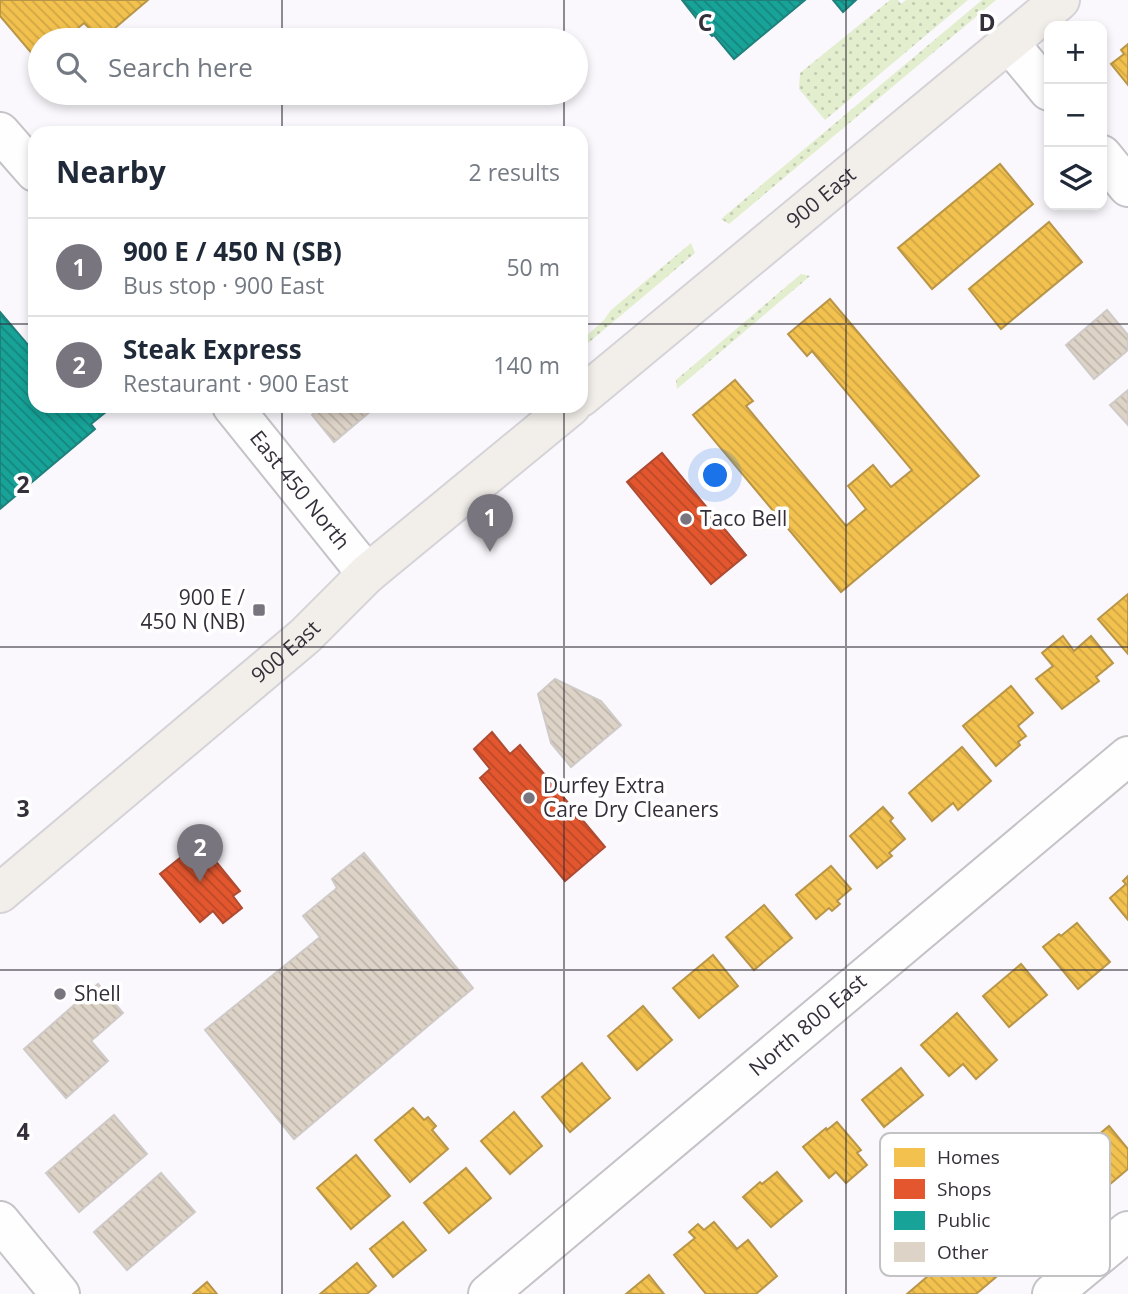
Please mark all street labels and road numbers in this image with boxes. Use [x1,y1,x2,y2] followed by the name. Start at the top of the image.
[780,160,861,234] street label: 900 East
[244,424,357,555] street label: East 450 North
[245,614,326,688] street label: 900 East
[743,967,872,1082] street label: North 800 East

